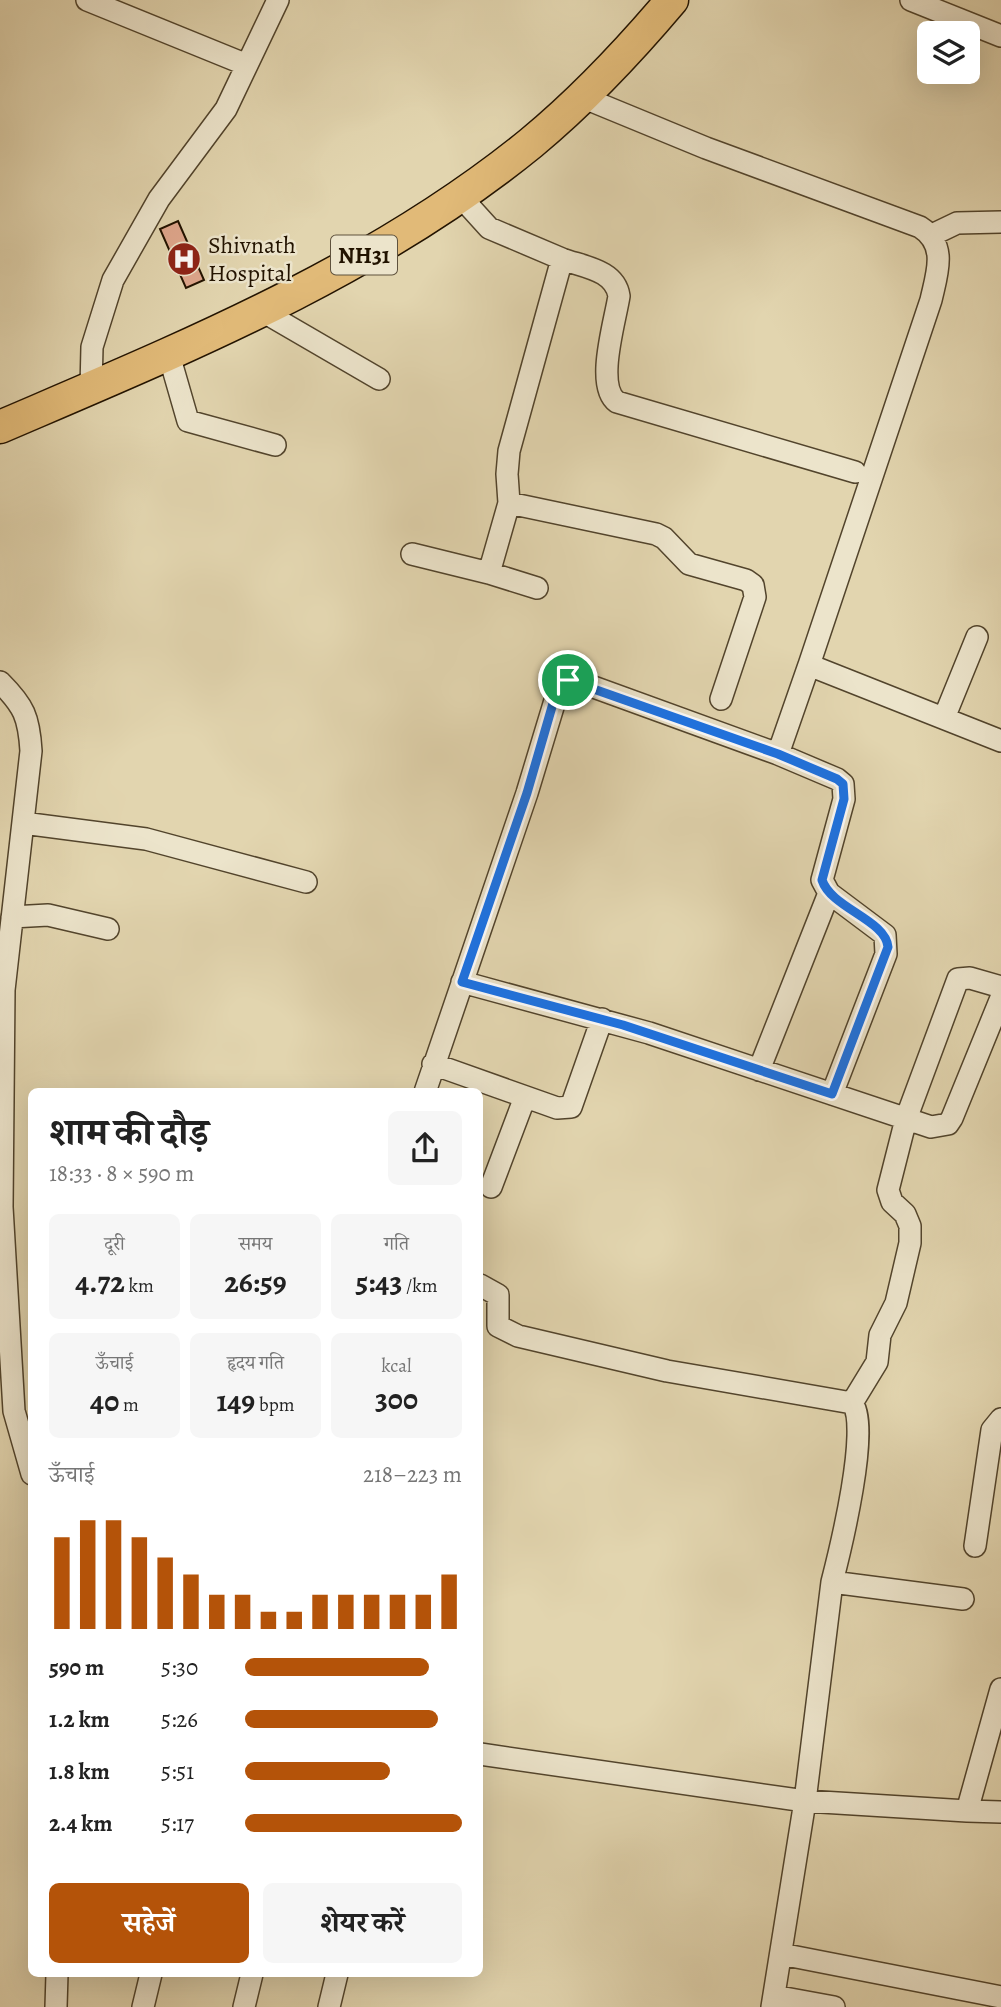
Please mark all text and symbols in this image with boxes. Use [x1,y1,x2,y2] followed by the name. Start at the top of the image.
[917,21,980,84] map controls
[917,21,980,84] button: layers
[208,229,296,289] place label: Shivnath Hospital
[331,236,397,274] road number: NH31
[165,240,203,278] hospital icon: Shivnath Hospital
[538,650,598,710] pin
[549,661,587,699] icon: arrive
[49,1106,209,1158] text: शाम की दौड़
[388,1111,462,1185] button: share
[49,1158,195,1189] text: 18:33 · 8 × 590 m
[104,1231,125,1257] text: दूरी
[239,1231,272,1257] text: समय
[384,1231,409,1257] text: गति
[75,1262,125,1302] text: 4.72
[224,1262,287,1302] text: 26:59
[355,1262,402,1302] text: 5:43
[125,1273,154,1299] text: km
[402,1273,438,1299] text: /km
[96,1350,133,1376] text: ऊँचाई
[227,1350,284,1376] text: हृदय गति
[381,1353,412,1379] text: kcal
[375,1379,418,1419] text: 300
[90,1381,119,1421] text: 40
[217,1381,255,1421] text: 149
[119,1392,139,1418] text: m
[255,1392,295,1418] text: bpm
[49,1459,94,1490] text: ऊँचाई
[363,1459,462,1490] text: 218–223 m
[49,1652,104,1683] text: 590 m
[161,1652,198,1683] text: 5:30
[49,1704,110,1735] text: 1.2 km
[161,1704,198,1735] text: 5:26
[49,1756,110,1787] text: 1.8 km
[161,1756,194,1787] text: 5:51
[49,1808,112,1839] text: 2.4 km
[161,1808,194,1839] text: 5:17
[49,1883,249,1963] button: सहेजें
[263,1883,462,1963] button: शेयर करें

